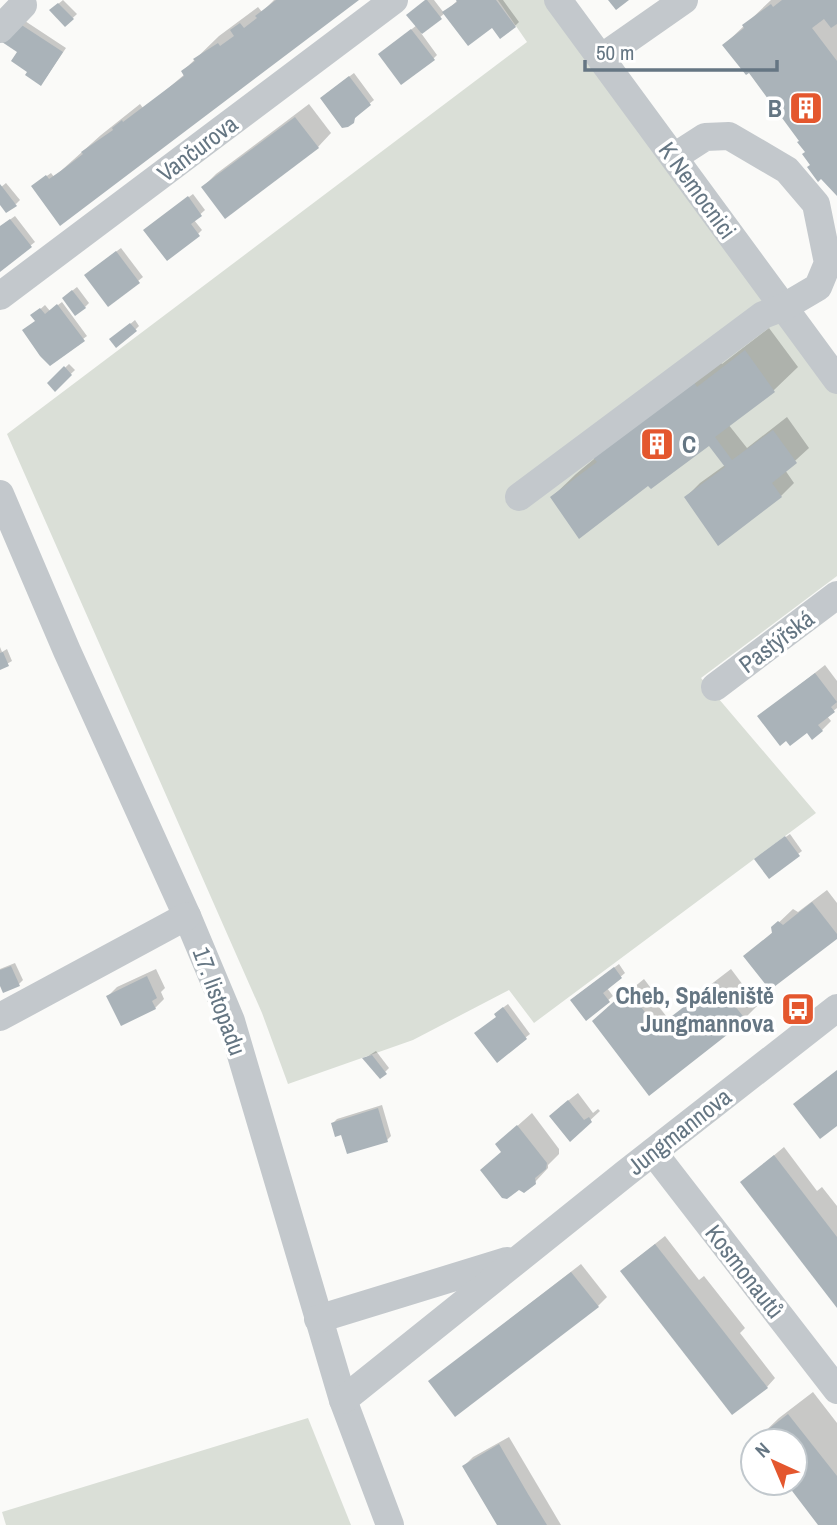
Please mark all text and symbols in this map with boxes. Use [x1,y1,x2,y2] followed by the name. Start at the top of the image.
[585,28,778,72] scale bar
[596,38,634,67] text: 50 m
[787,89,825,127] building icon: B
[768,92,782,124] place label: B
[150,107,244,189] street label: Vančurova
[652,135,744,245] street label: K Nemocnici
[638,425,676,463] building icon: C
[682,428,696,460] place label: C
[732,602,820,680] street label: Pastýřská
[186,943,254,1059] street label: 17. listopadu
[615,979,774,1039] place label: Cheb, Spáleniště Jungmannova
[779,990,817,1028] bus stop icon: Cheb, Spáleniště Jungmannova
[620,1080,738,1182] street label: Jungmannova
[698,1218,792,1324] street label: Kosmonautů
[739,1427,809,1497] north arrow
[749,1437,775,1463] text: N

